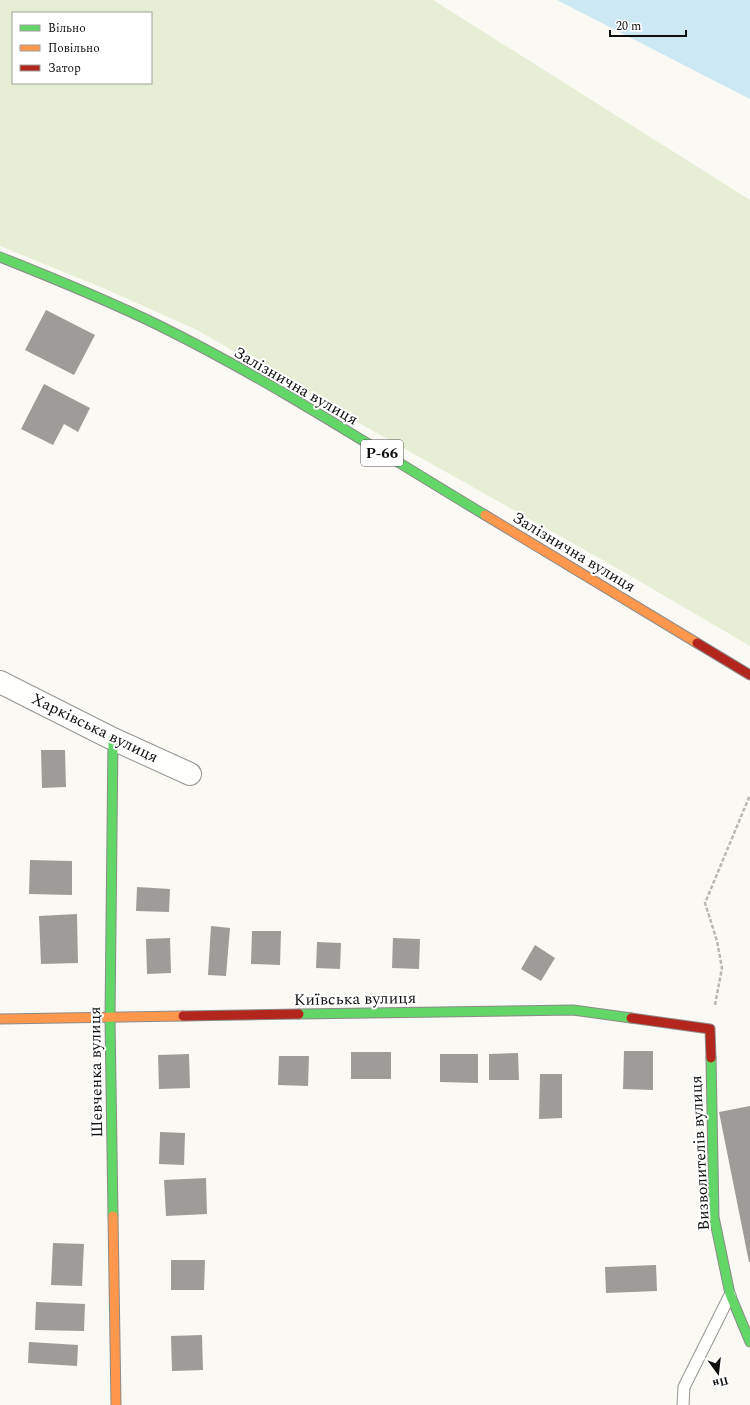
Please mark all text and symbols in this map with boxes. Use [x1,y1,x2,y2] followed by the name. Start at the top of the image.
[12,12,152,84] legend
[610,12,686,38] scale bar
[616,17,641,36] text: 20 m
[48,19,86,38] text: Вільно
[48,39,100,58] text: Повільно
[48,59,81,78] text: Затор
[229,341,363,431] street label: Залізнична вулиця
[361,440,403,466] road number: Р-66
[508,506,640,598] street label: Залізнична вулиця
[27,687,163,769] street label: Харківська вулиця
[294,986,416,1012] street label: Київська вулиця
[83,1006,109,1138] street label: Шевченка вулиця
[684,1075,716,1231] street label: Визволителів вулиця
[698,1353,738,1393] north arrow
[711,1372,730,1392] text: Пн

